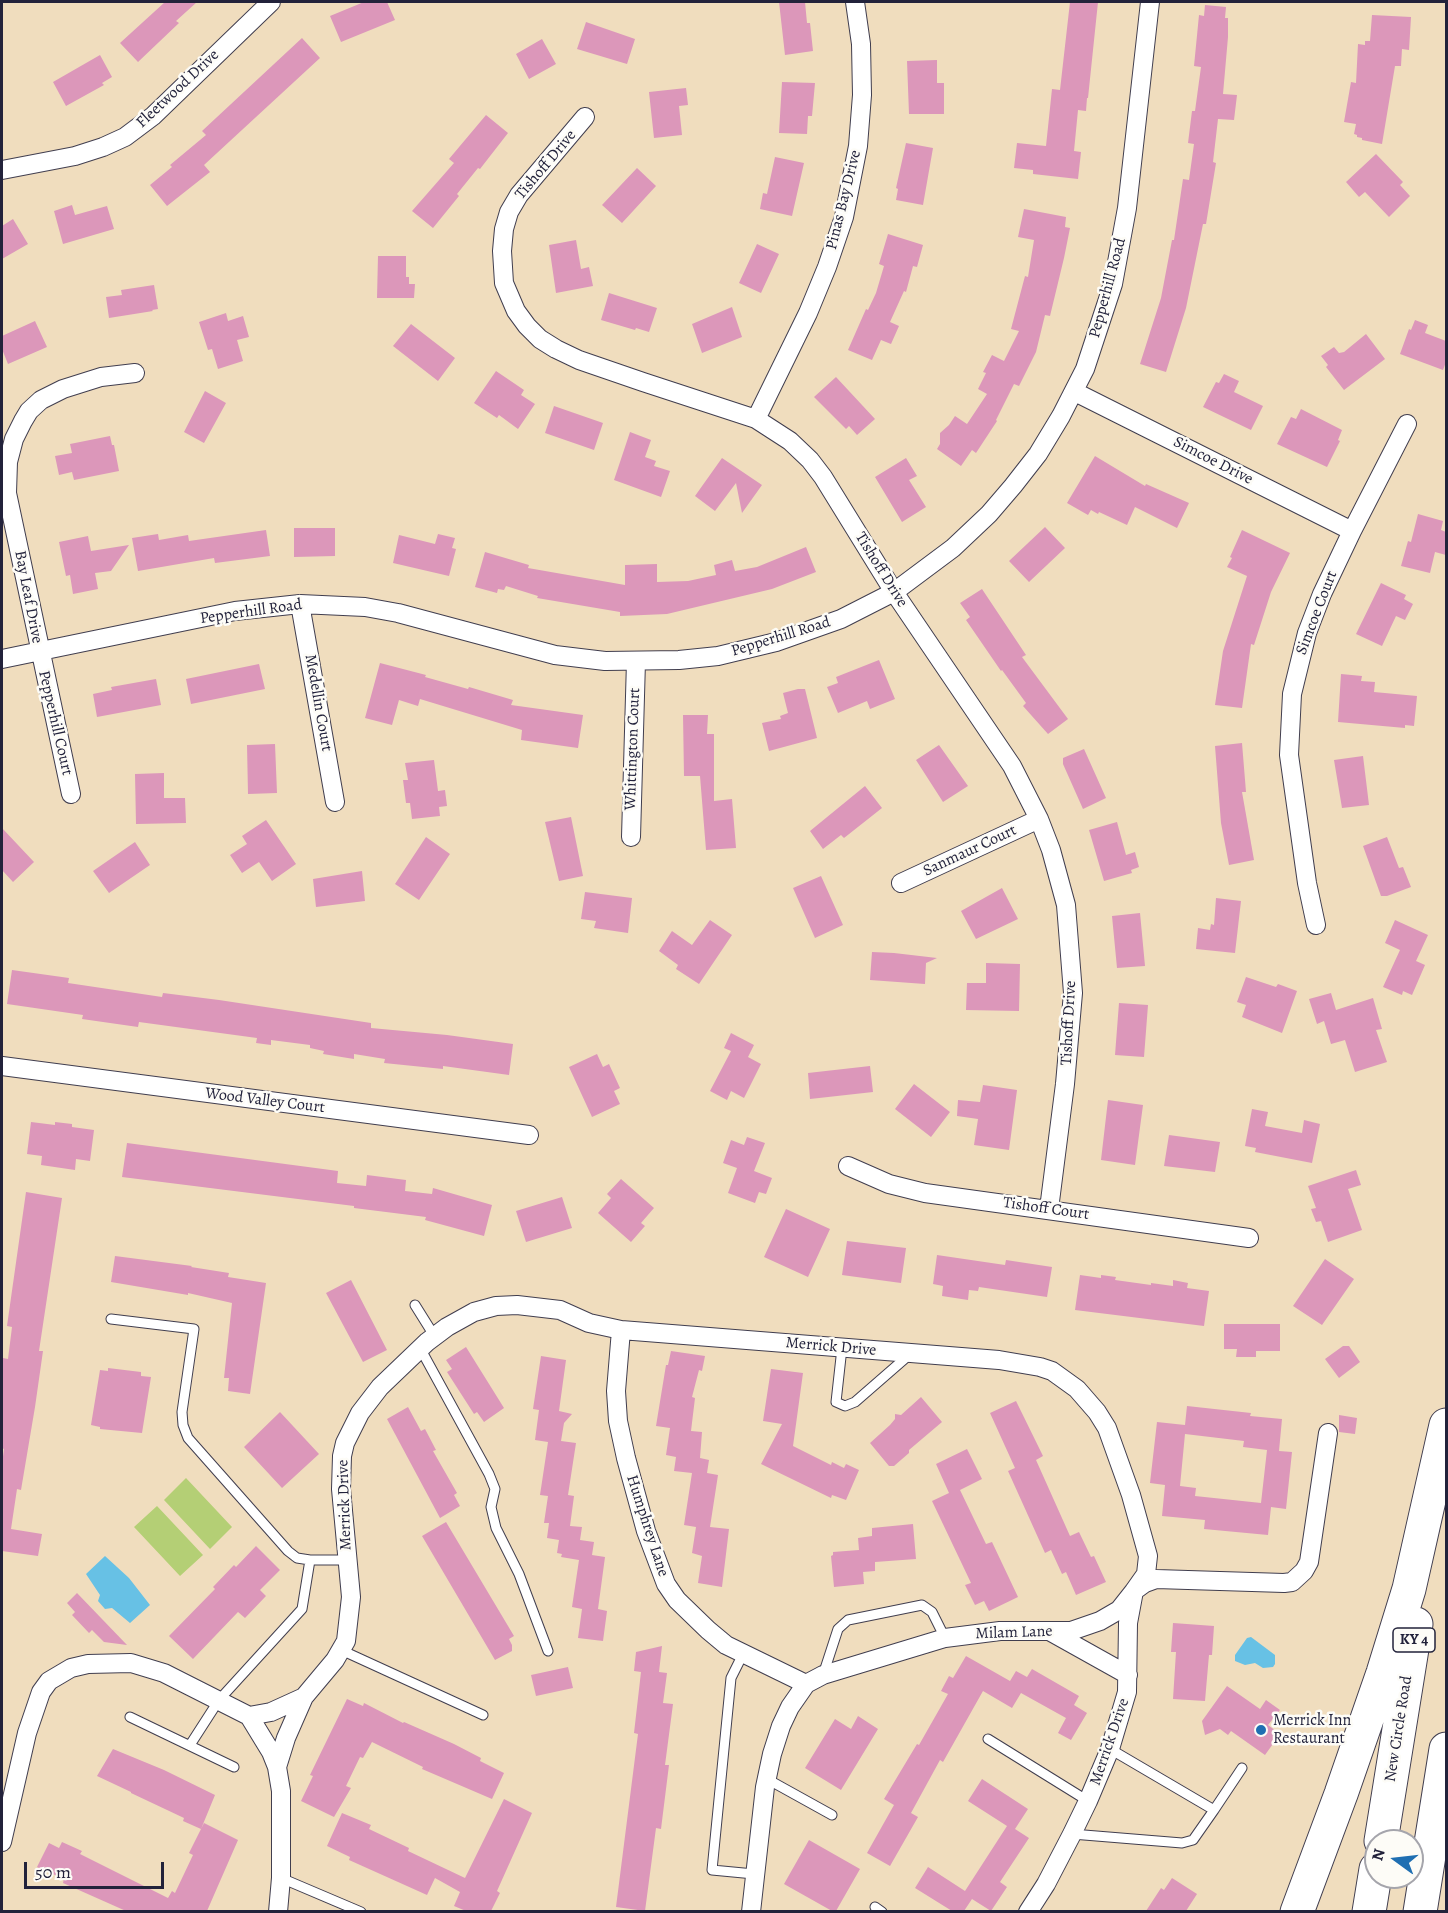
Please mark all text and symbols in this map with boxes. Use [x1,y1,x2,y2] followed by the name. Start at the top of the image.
[133,46,223,132] street label: Fleetwood Drive
[511,126,581,204] street label: Tishoff Drive
[822,148,866,252] street label: Pinas Bay Drive
[1085,236,1131,340] street label: Pepperhill Road
[1170,433,1256,489] street label: Simcoe Drive
[850,529,912,611] street label: Tishoff Drive
[10,549,46,645] street label: Bay Leaf Drive
[1292,568,1342,658] street label: Simcoe Court
[199,595,303,629] street label: Pepperhill Road
[729,613,833,661] street label: Pepperhill Road
[300,653,336,753] street label: Medellin Court
[34,669,76,777] street label: Pepperhill Court
[621,687,645,811] street label: Whittington Court
[920,821,1020,881] street label: Sanmaur Court
[1057,980,1081,1066] street label: Tishoff Drive
[204,1084,326,1118] street label: Wood Valley Court
[1002,1193,1090,1225] street label: Tishoff Court
[785,1333,877,1361] street label: Merrick Drive
[334,1459,356,1551] street label: Merrick Drive
[621,1473,673,1579] street label: Humphrey Lane
[975,1622,1053,1644] street label: Milam Lane
[1393,1628,1435,1652] road number: KY 4
[1381,1675,1417,1783] street label: New Circle Road
[1086,1696,1134,1788] street label: Merrick Drive
[1273,1711,1351,1749] place label: Merrick Inn Restaurant
[1254,1723,1268,1737] marker: Merrick Inn Restaurant
[1364,1829,1424,1889] north arrow
[1366,1846,1391,1863] text: N
[27,1850,166,1888] scale bar
[35,1860,71,1884] text: 50 m

